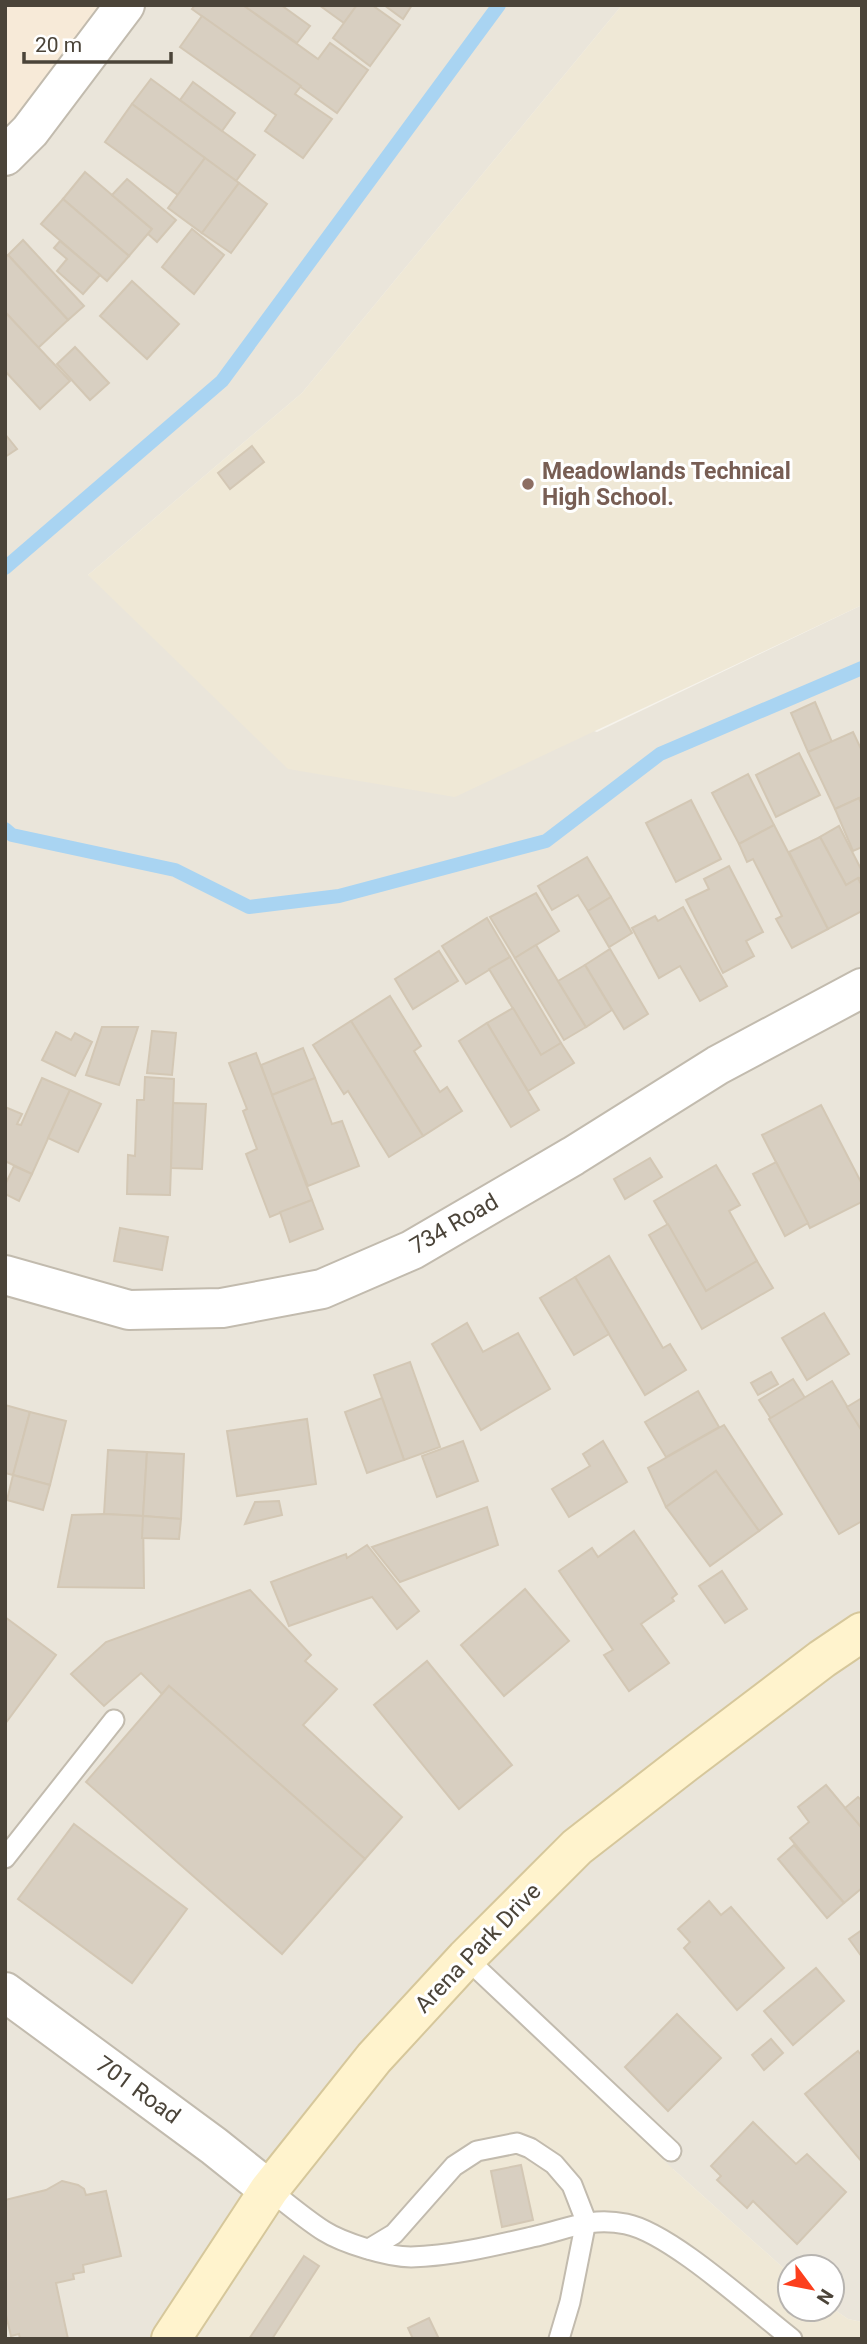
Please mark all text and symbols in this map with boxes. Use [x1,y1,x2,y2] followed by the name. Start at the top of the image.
[24,21,172,65] scale bar
[35,33,82,57] text: 20 m
[542,458,791,511] place label: Meadowlands Technical High School.
[520,476,536,492] marker: Meadowlands Technical High School.
[405,1188,503,1260] street label: 734 Road
[409,1878,547,2018] street label: Arena Park Drive
[91,2050,185,2130] street label: 701 Road
[776,2253,846,2323] north arrow
[812,2285,838,2309] text: N

